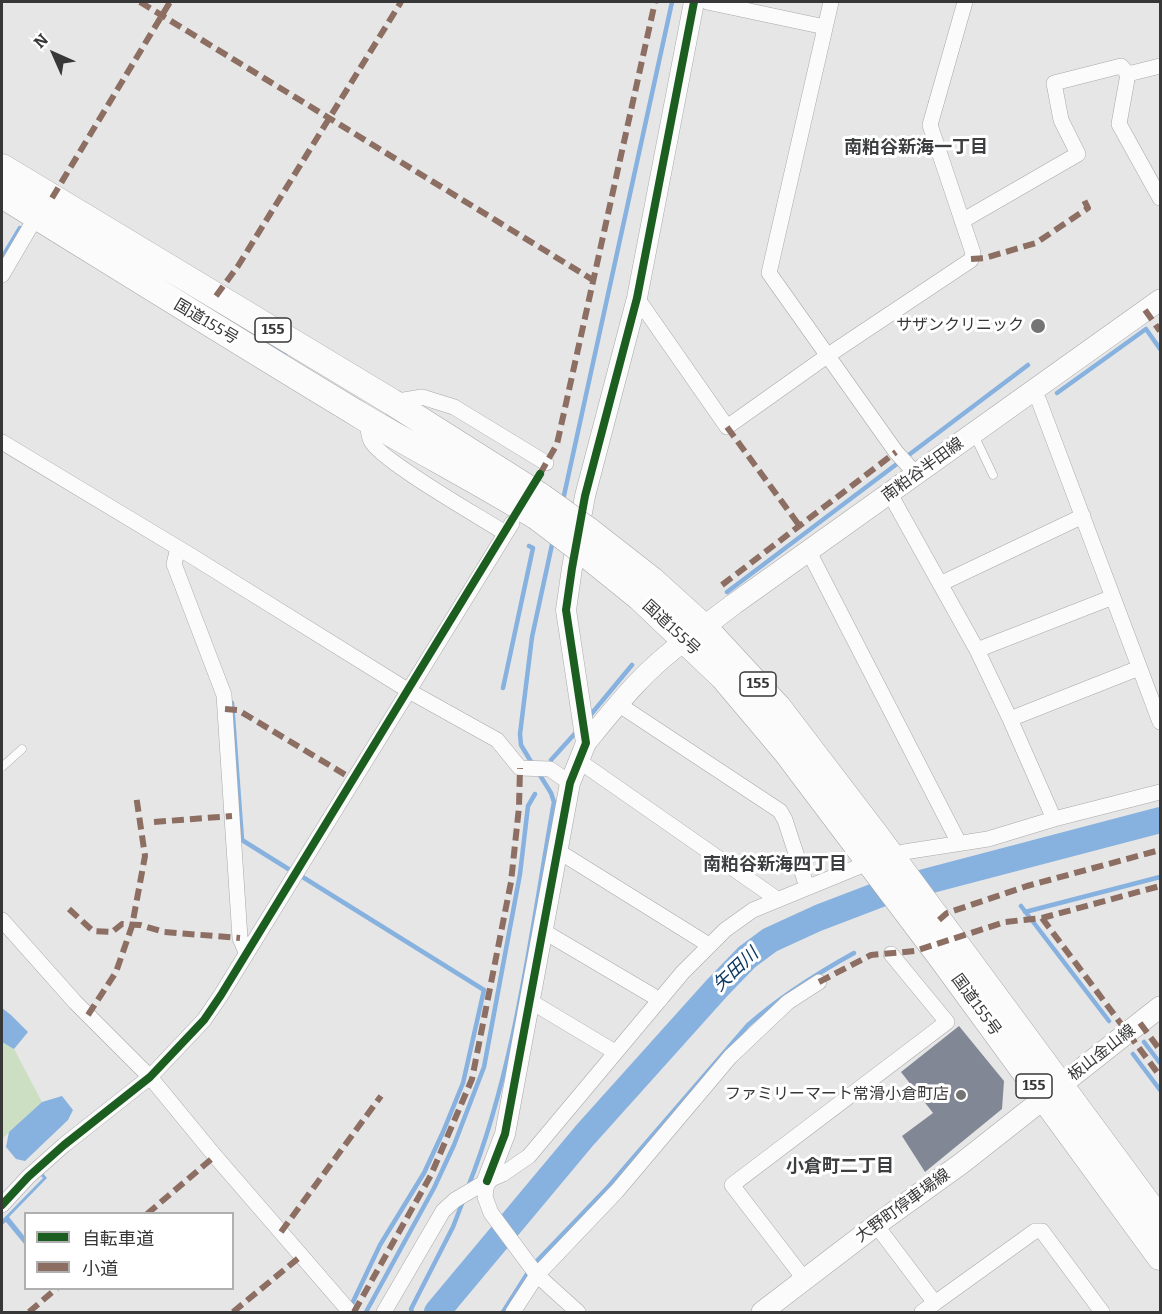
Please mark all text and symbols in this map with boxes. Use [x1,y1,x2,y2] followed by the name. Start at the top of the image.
[24,24,84,84] north arrow
[30,30,52,52] text: N
[844,137,988,159] district label: 南粕谷新海一丁目
[170,295,242,349] street label: 国道155号
[896,316,1024,336] place label: サザンクリニック
[1029,317,1047,335] marker: サザンクリニック
[255,318,291,342] road number: 155
[879,434,967,506] street label: 南粕谷半田線
[638,597,704,659] street label: 国道155号
[740,672,776,696] road number: 155
[703,854,847,876] district label: 南粕谷新海四丁目
[709,944,763,996] water label: 矢田川
[947,970,1005,1040] street label: 国道155号
[1065,1021,1139,1085] street label: 板山金山線
[1016,1074,1052,1098] road number: 155
[725,1085,949,1105] place label: ファミリーマート常滑小倉町店
[954,1088,968,1102] marker: ファミリーマート常滑小倉町店
[786,1156,894,1178] district label: 小倉町二丁目
[852,1165,954,1247] street label: 大野町停車場線
[24,1212,234,1290] legend
[82,1228,154,1250] text: 自転車道
[82,1258,118,1280] text: 小道

